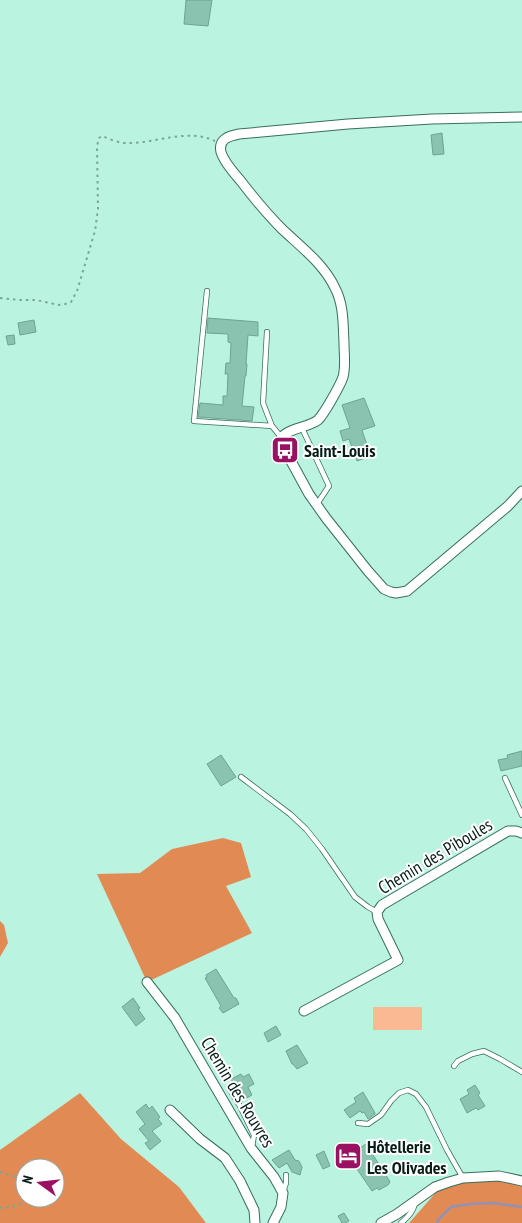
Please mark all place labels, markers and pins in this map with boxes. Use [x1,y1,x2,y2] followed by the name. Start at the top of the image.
[270,435,300,465] bus stop icon: Saint-Louis
[304,439,375,462] place label: Saint-Louis
[367,1135,447,1179] place label: Hôtellerie Les Olivades
[333,1141,363,1171] hotel icon: Hôtellerie Les Olivades

